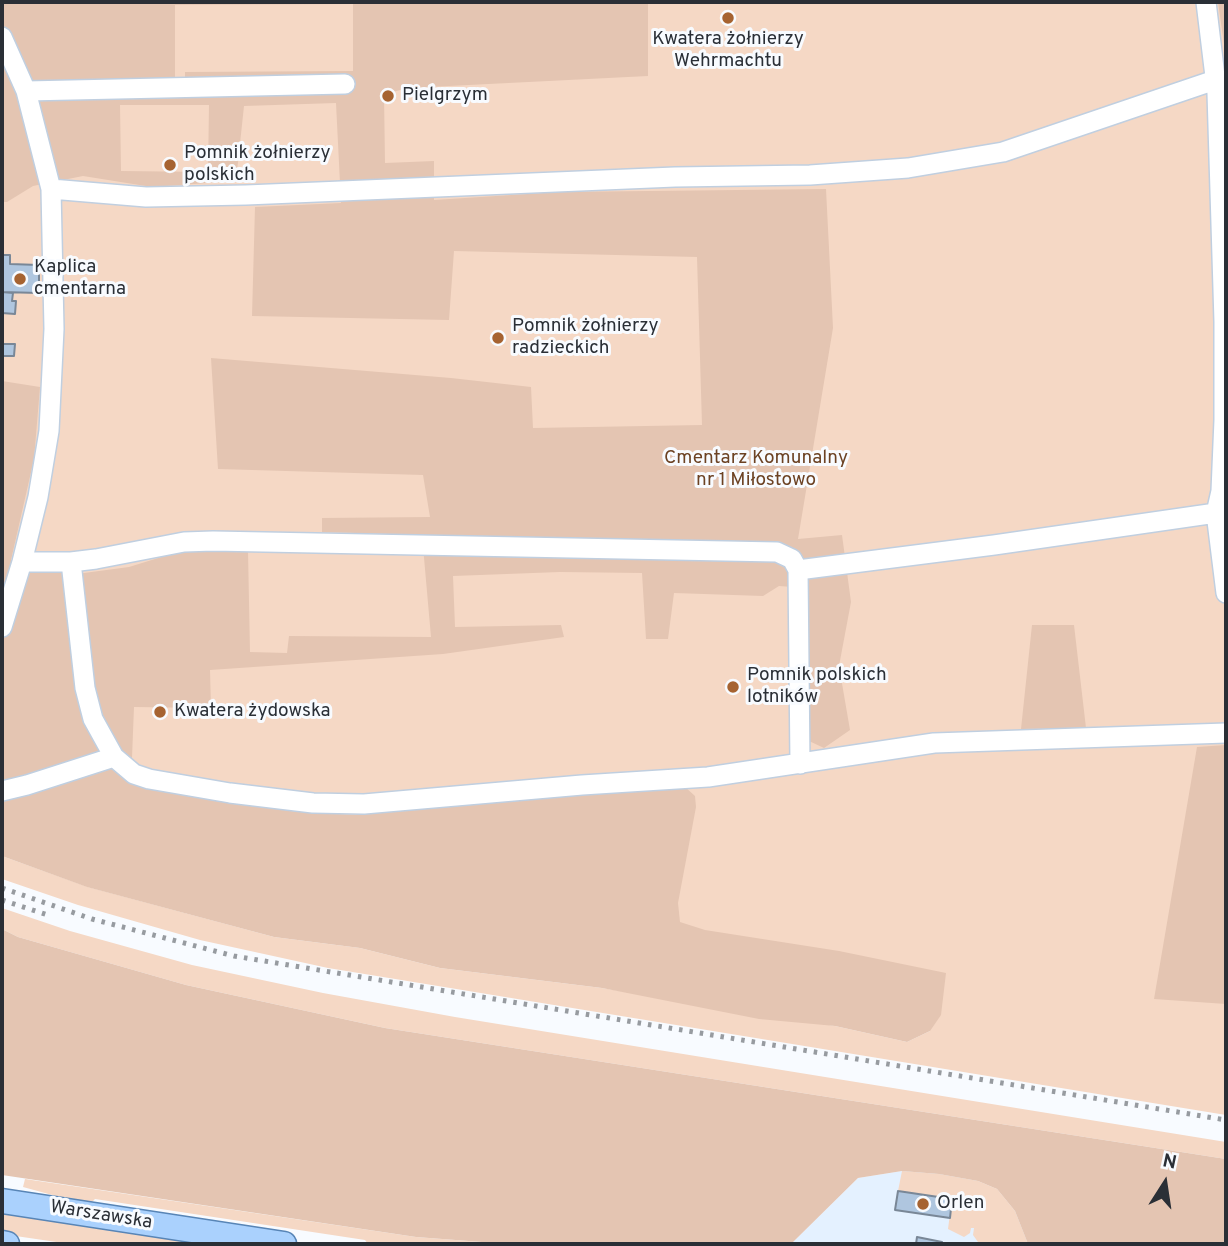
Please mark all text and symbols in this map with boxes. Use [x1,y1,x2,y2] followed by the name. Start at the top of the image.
[720,10,736,26] marker: Kwatera żołnierzy Wehrmachtu
[652,29,804,73] place label: Kwatera żołnierzy Wehrmachtu
[402,85,488,107] place label: Pielgrzym
[380,88,396,104] marker: Pielgrzym
[184,143,331,187] place label: Pomnik żołnierzy polskich
[162,157,178,173] marker: Pomnik żołnierzy polskich
[34,257,126,301] place label: Kaplica cmentarna
[12,271,28,287] marker: Kaplica cmentarna
[512,316,659,360] place label: Pomnik żołnierzy radzieckich
[490,330,506,346] marker: Pomnik żołnierzy radzieckich
[664,448,848,492] park label: Cmentarz Komunalny nr 1 Miłostowo
[747,665,887,709] place label: Pomnik polskich lotników
[725,679,741,695] marker: Pomnik polskich lotników
[174,701,331,723] place label: Kwatera żydowska
[152,704,168,720] marker: Kwatera żydowska
[1130,1148,1200,1218] north arrow
[1160,1149,1179,1176] text: N
[937,1193,984,1215] place label: Orlen
[915,1196,931,1212] marker: Orlen
[48,1197,154,1235] street label: Warszawska

